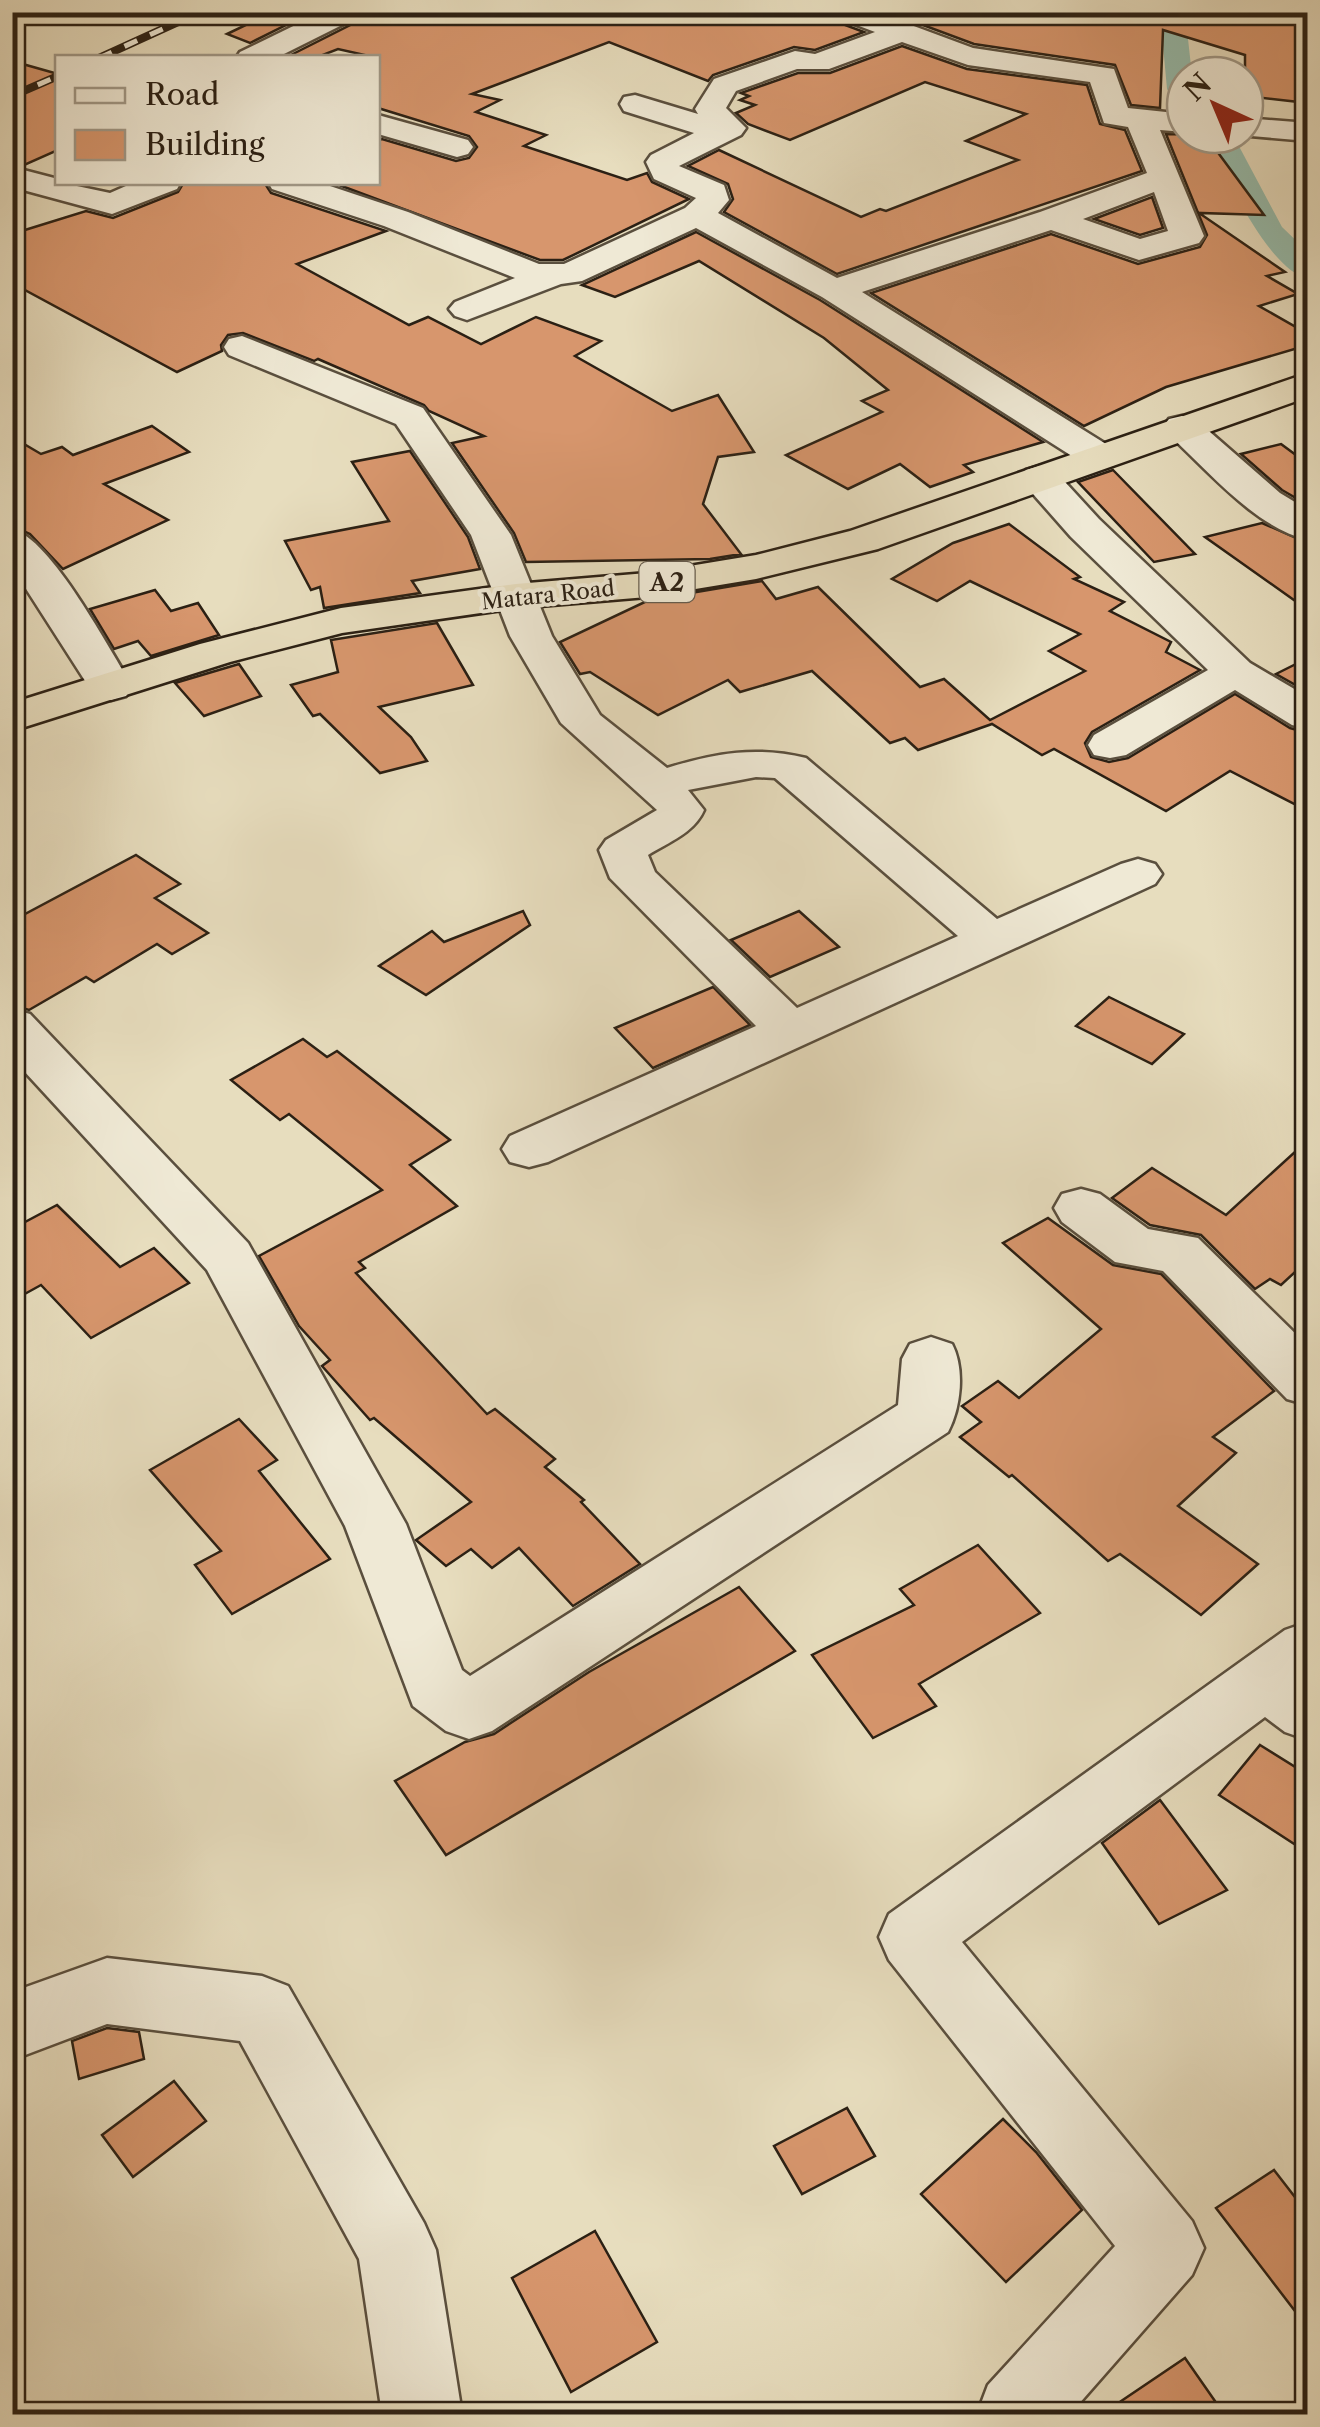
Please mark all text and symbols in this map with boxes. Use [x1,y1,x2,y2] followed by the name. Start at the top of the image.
[55,55,380,185] legend
[1165,55,1265,155] north arrow
[1177,66,1218,108] text: N
[145,76,219,113] text: Road
[145,126,265,163] text: Building
[640,562,694,602] road number: A2
[480,575,616,615] street label: Matara Road

